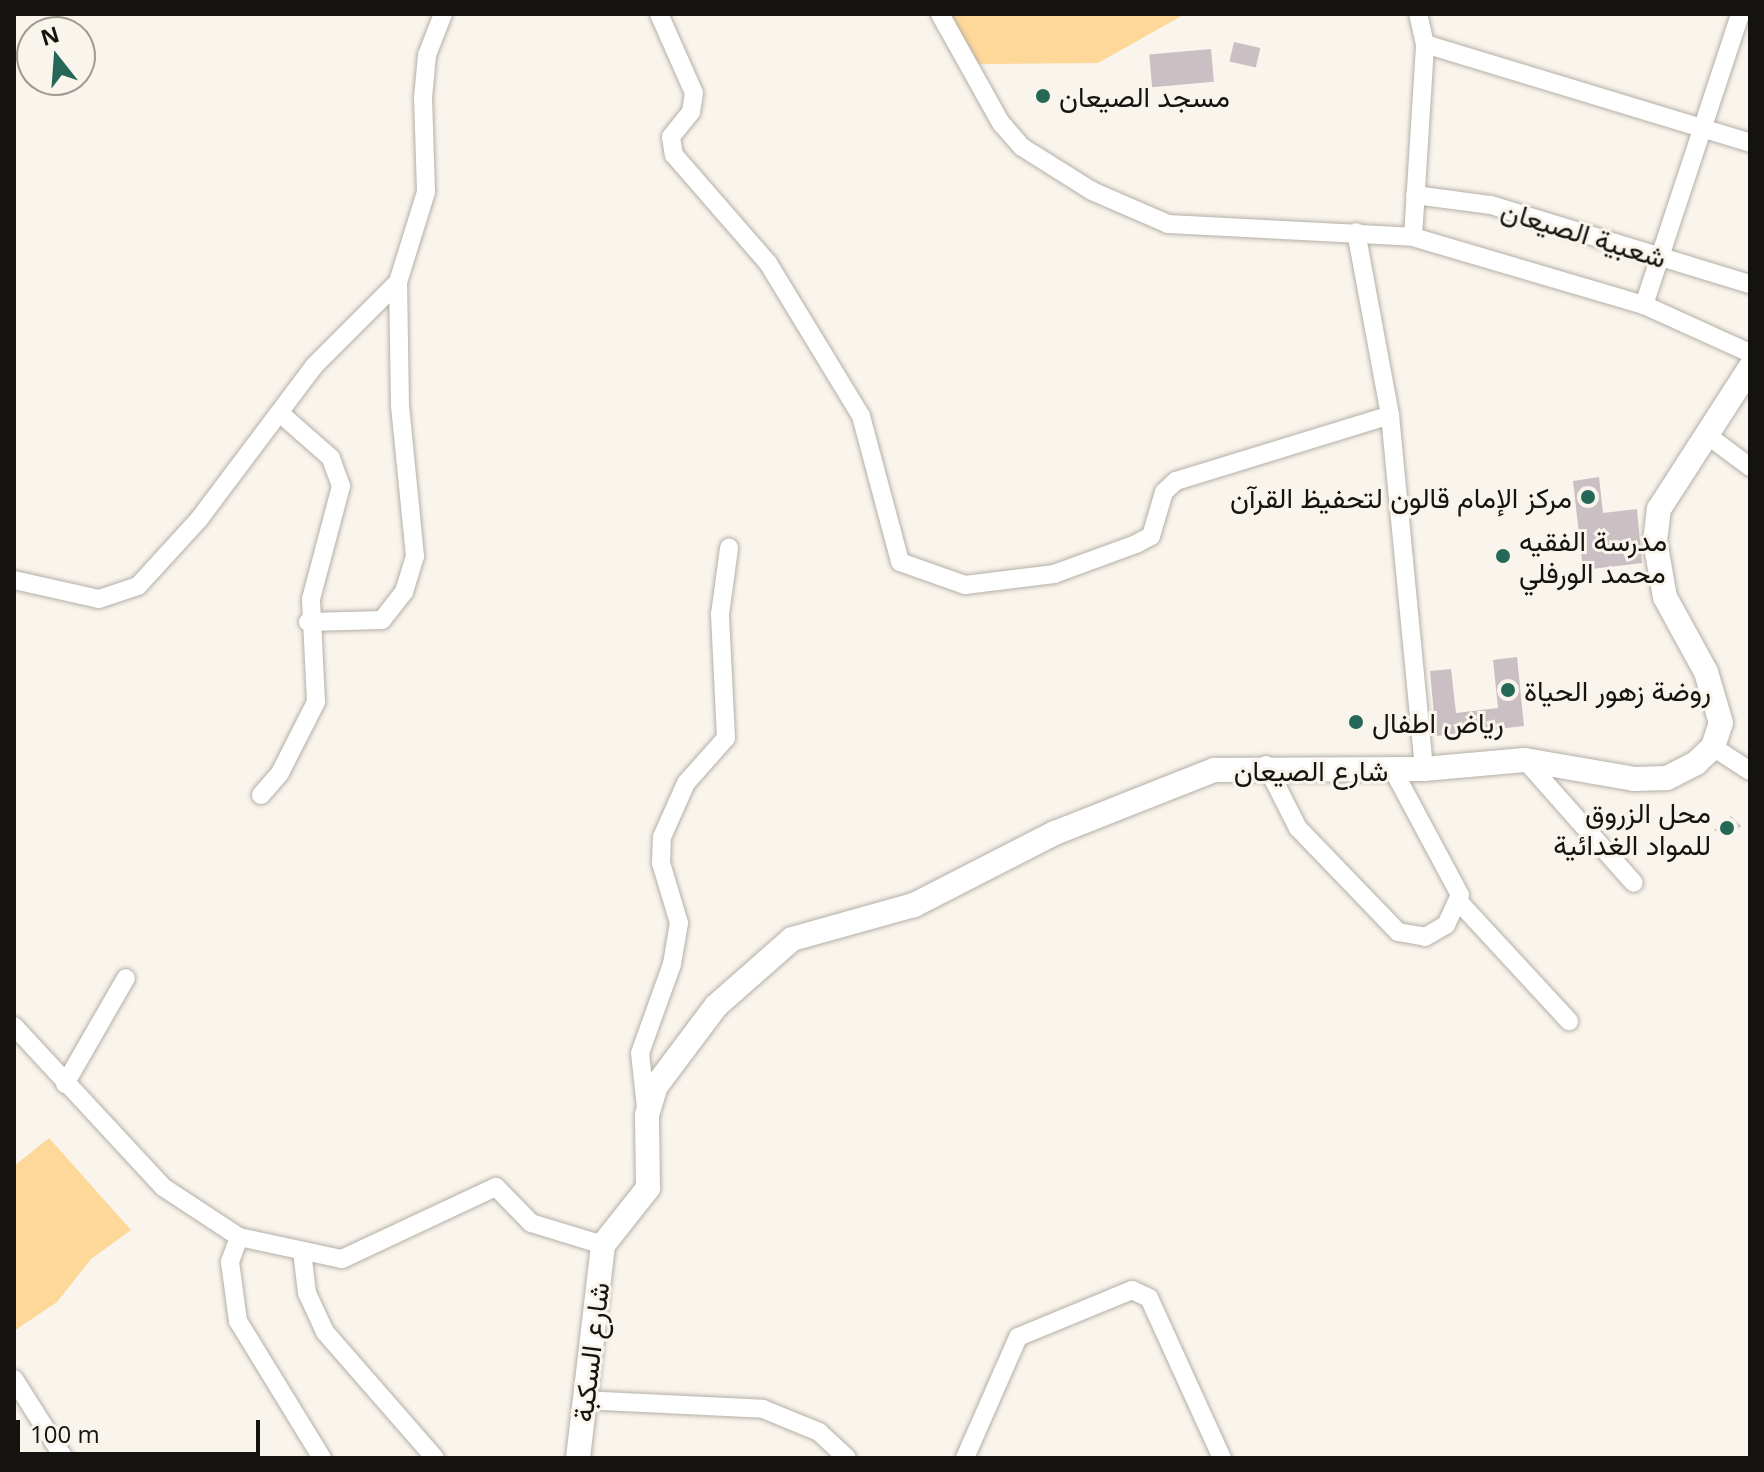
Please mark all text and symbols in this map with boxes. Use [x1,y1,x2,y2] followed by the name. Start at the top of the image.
[16,16,96,96] north arrow
[37,18,63,52] text: N
[1059,79,1230,113] place label: مسجد الصيعان
[1034,87,1052,105] marker: مسجد الصيعان
[1497,192,1671,274] street label: شعبية الصيعان
[1230,480,1572,514] place label: مركز الإمام قالون لتحفيظ القرآن
[1579,488,1597,506] marker: مركز الإمام قالون لتحفيظ القرآن
[1519,523,1667,589] place label: مدرسة الفقيه محمد الورفلي
[1494,547,1512,565] marker: مدرسة الفقيه محمد الورفلي
[1524,673,1711,707] place label: روضة زهور الحياة
[1499,681,1517,699] marker: روضة زهور الحياة
[1372,705,1504,739] place label: رياض اطفال
[1347,713,1365,731] marker: رياض اطفال
[1234,753,1388,787] street label: شارع الصيعان
[1553,795,1711,861] place label: محل الزروق للمواد الغدائية
[1718,819,1736,837] marker: محل الزروق للمواد الغدائية
[565,1280,615,1424] street label: شارع السكبة
[20,1404,264,1454] scale bar
[30,1417,100,1450] text: 100 m

